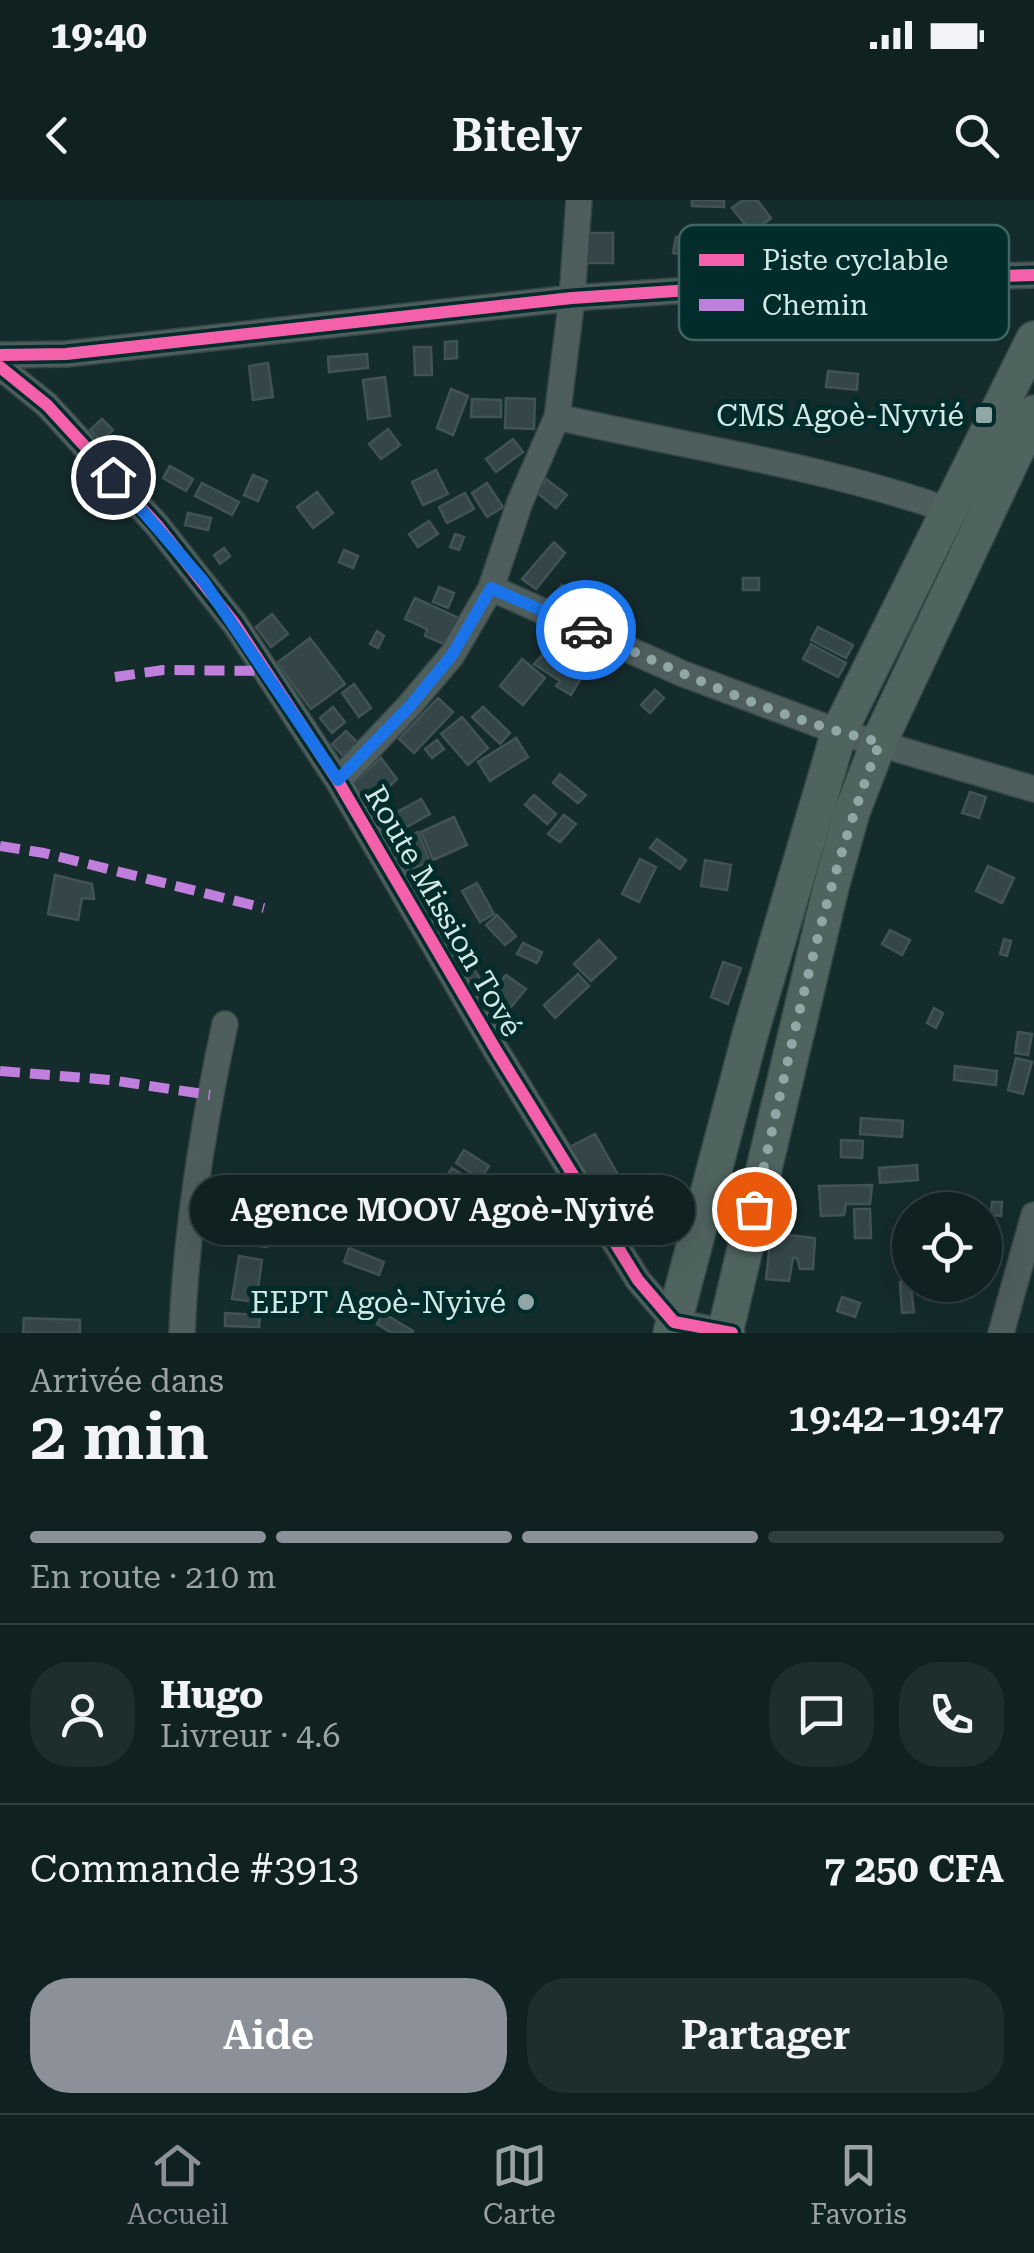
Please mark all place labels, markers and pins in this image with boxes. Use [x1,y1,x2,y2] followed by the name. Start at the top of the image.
[716,398,964,433] place label: CMS Agoè-Nyvié
[973,404,995,426] marker: CMS Agoè-Nyvié
[71,435,156,520] pin
[712,1167,797,1252] pin
[189,1174,694,1244] callout: Agence MOOV Agoè-Nyivé
[250,1285,506,1320] place label: EEPT Agoè-Nyivé
[515,1291,537,1313] marker: EEPT Agoè-Nyivé

